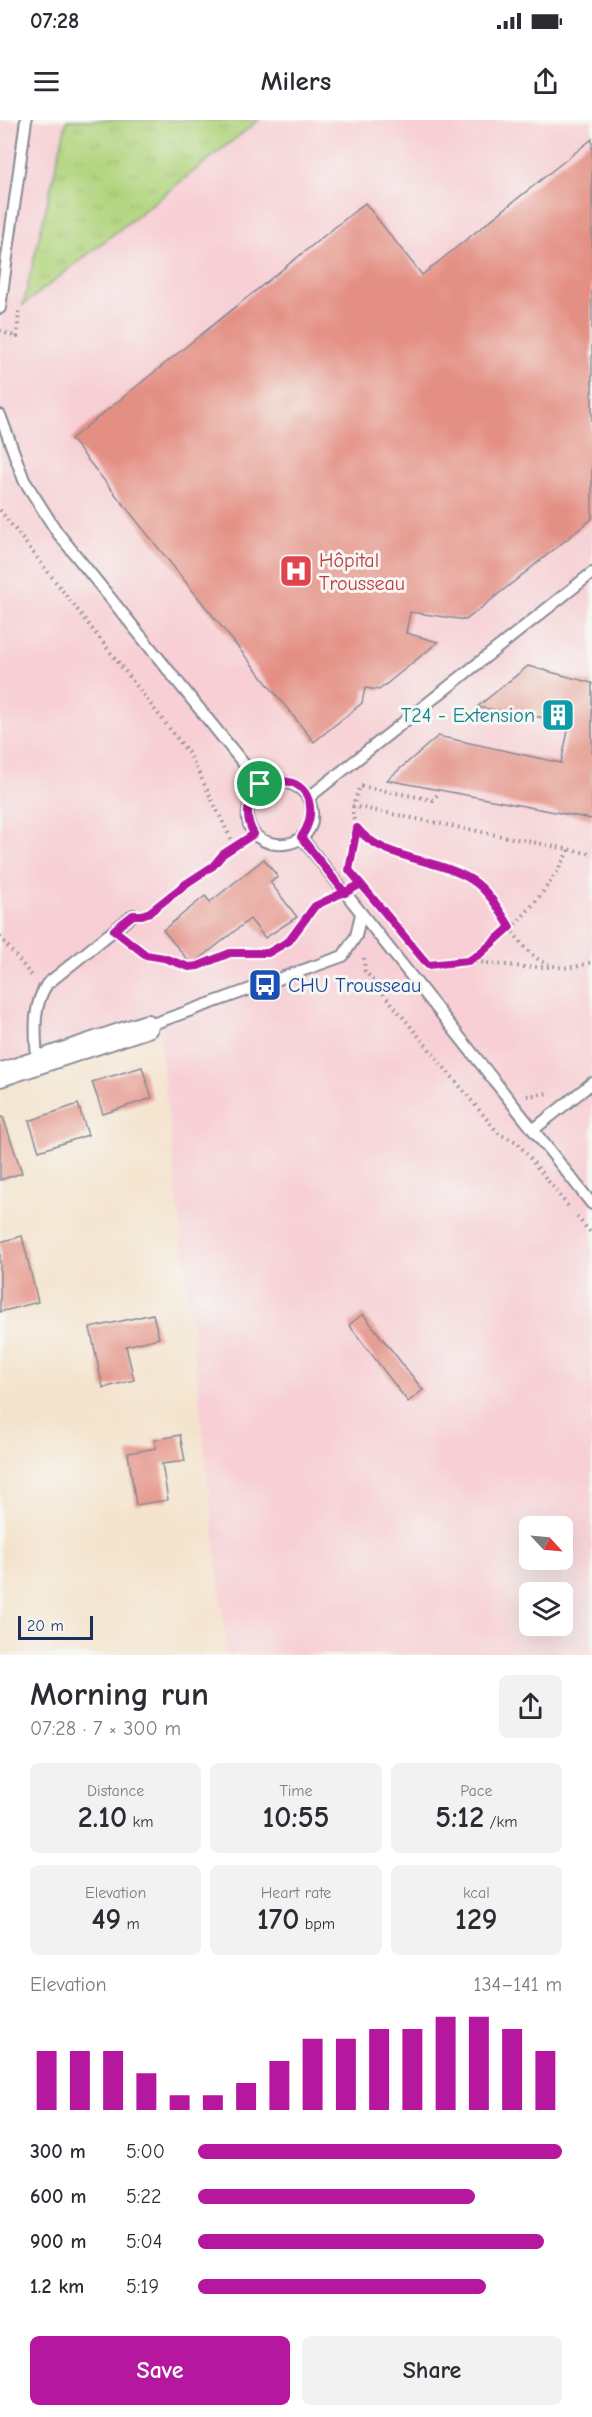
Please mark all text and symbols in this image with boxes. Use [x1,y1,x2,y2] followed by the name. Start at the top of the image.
[30,8,79,34] text: 07:28
[30,65,63,98] icon: menu
[529,65,562,98] icon: share
[261,66,331,97] text: Milers
[319,549,405,595] place label: Hôpital Trousseau
[278,553,314,589] hospital icon: Hôpital Trousseau
[540,697,576,733] building icon: T24 - Extension
[401,704,535,727] place label: T24 - Extension
[234,758,285,809] pin
[243,767,276,800] icon: arrive
[247,967,283,1003] bus stop icon: CHU Trousseau
[288,974,421,997] place label: CHU Trousseau
[519,1516,573,1570] north arrow
[519,1516,573,1636] map controls
[519,1582,573,1636] button: layers
[18,1613,93,1640] scale bar
[27,1617,64,1635] text: 20 m
[30,1675,209,1713] text: Morning run
[499,1675,562,1738] button: share
[30,1717,181,1740] text: 07:28 · 7 × 300 m
[87,1782,144,1800] text: Distance
[279,1782,313,1800] text: Time
[460,1782,492,1800] text: Pace
[78,1800,127,1835] text: 2.10
[262,1800,330,1835] text: 10:55
[435,1800,484,1835] text: 5:12
[127,1813,153,1831] text: km
[484,1813,517,1831] text: /km
[85,1884,146,1902] text: Elevation
[261,1884,331,1902] text: Heart rate
[463,1884,490,1902] text: kcal
[91,1902,121,1937] text: 49
[257,1902,299,1937] text: 170
[455,1902,498,1937] text: 129
[121,1915,140,1933] text: m
[299,1915,335,1933] text: bpm
[30,1973,107,1996] text: Elevation
[474,1973,562,1996] text: 134–141 m
[30,2140,86,2163] text: 300 m
[126,2140,165,2163] text: 5:00
[30,2185,86,2208] text: 600 m
[126,2185,161,2208] text: 5:22
[30,2230,86,2253] text: 900 m
[126,2230,162,2253] text: 5:04
[30,2275,84,2298] text: 1.2 km
[126,2275,159,2298] text: 5:19
[30,2336,290,2405] button: Save
[302,2336,562,2405] button: Share

